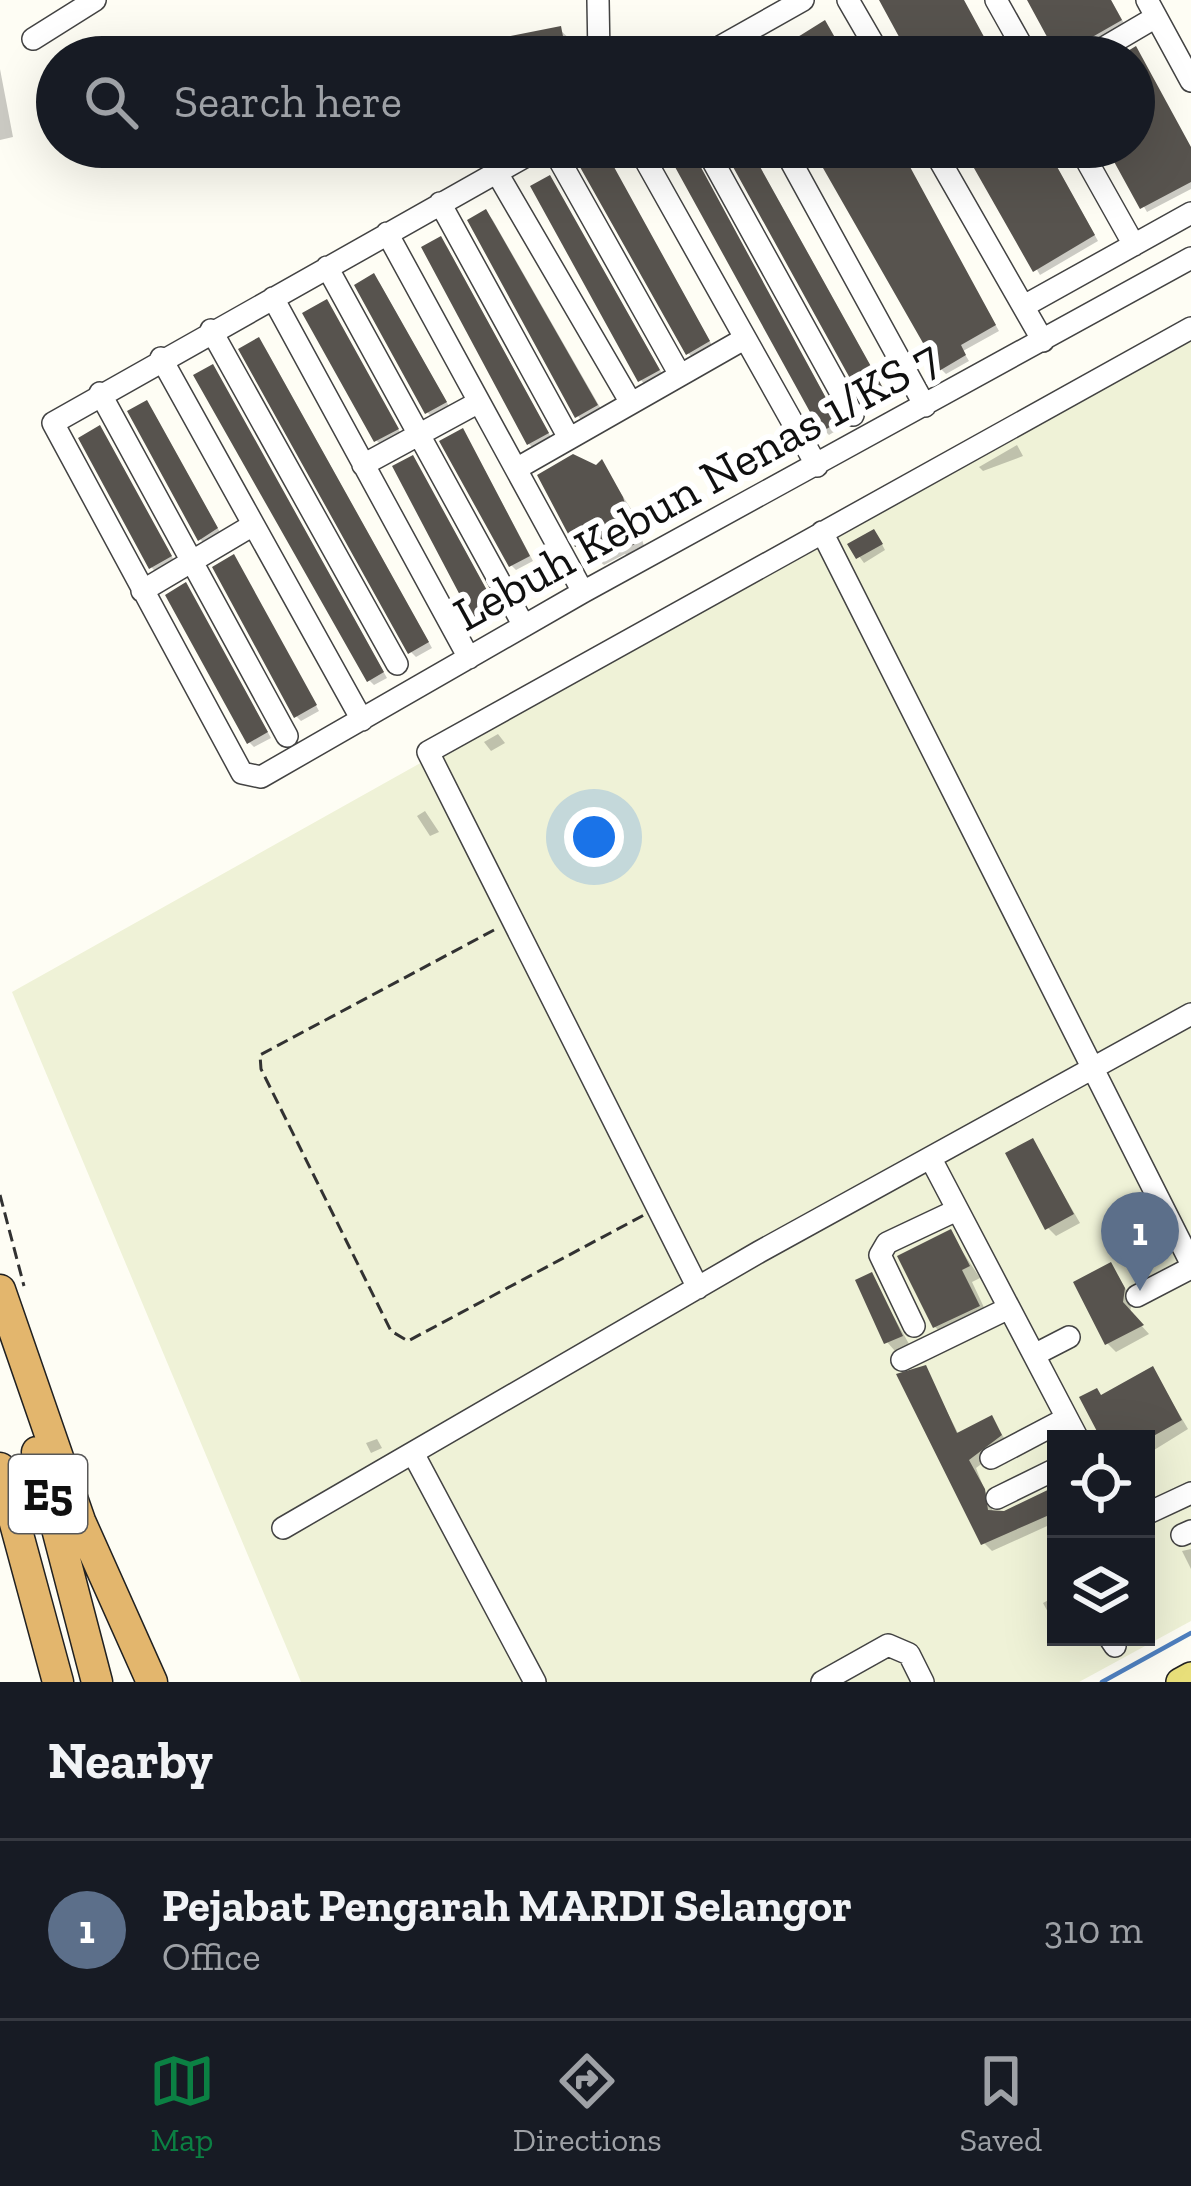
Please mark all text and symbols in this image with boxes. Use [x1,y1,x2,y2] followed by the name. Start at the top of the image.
[36,36,1155,168] search box
[78,69,144,135] icon: search
[174,75,402,129] text: Search here
[444,328,949,643] street label: Lebuh Kebun Nenas 1/KS 7
[564,807,624,867] your location
[1101,1192,1179,1291] pin: 1
[1047,1430,1155,1646] map controls
[1047,1430,1155,1538] button: locate
[9,1455,87,1533] road number: E5
[1047,1538,1155,1646] button: layers
[48,1730,213,1791] text: Nearby
[162,1879,852,1933] text: Pejabat Pengarah MARDI Selangor
[79,1906,95,1953] text: 1
[1044,1906,1143,1953] text: 310 m
[162,1933,261,1980] text: Office
[149,2048,215,2159] tab: Map
[513,2048,662,2159] tab: Directions
[959,2048,1042,2159] tab: Saved

